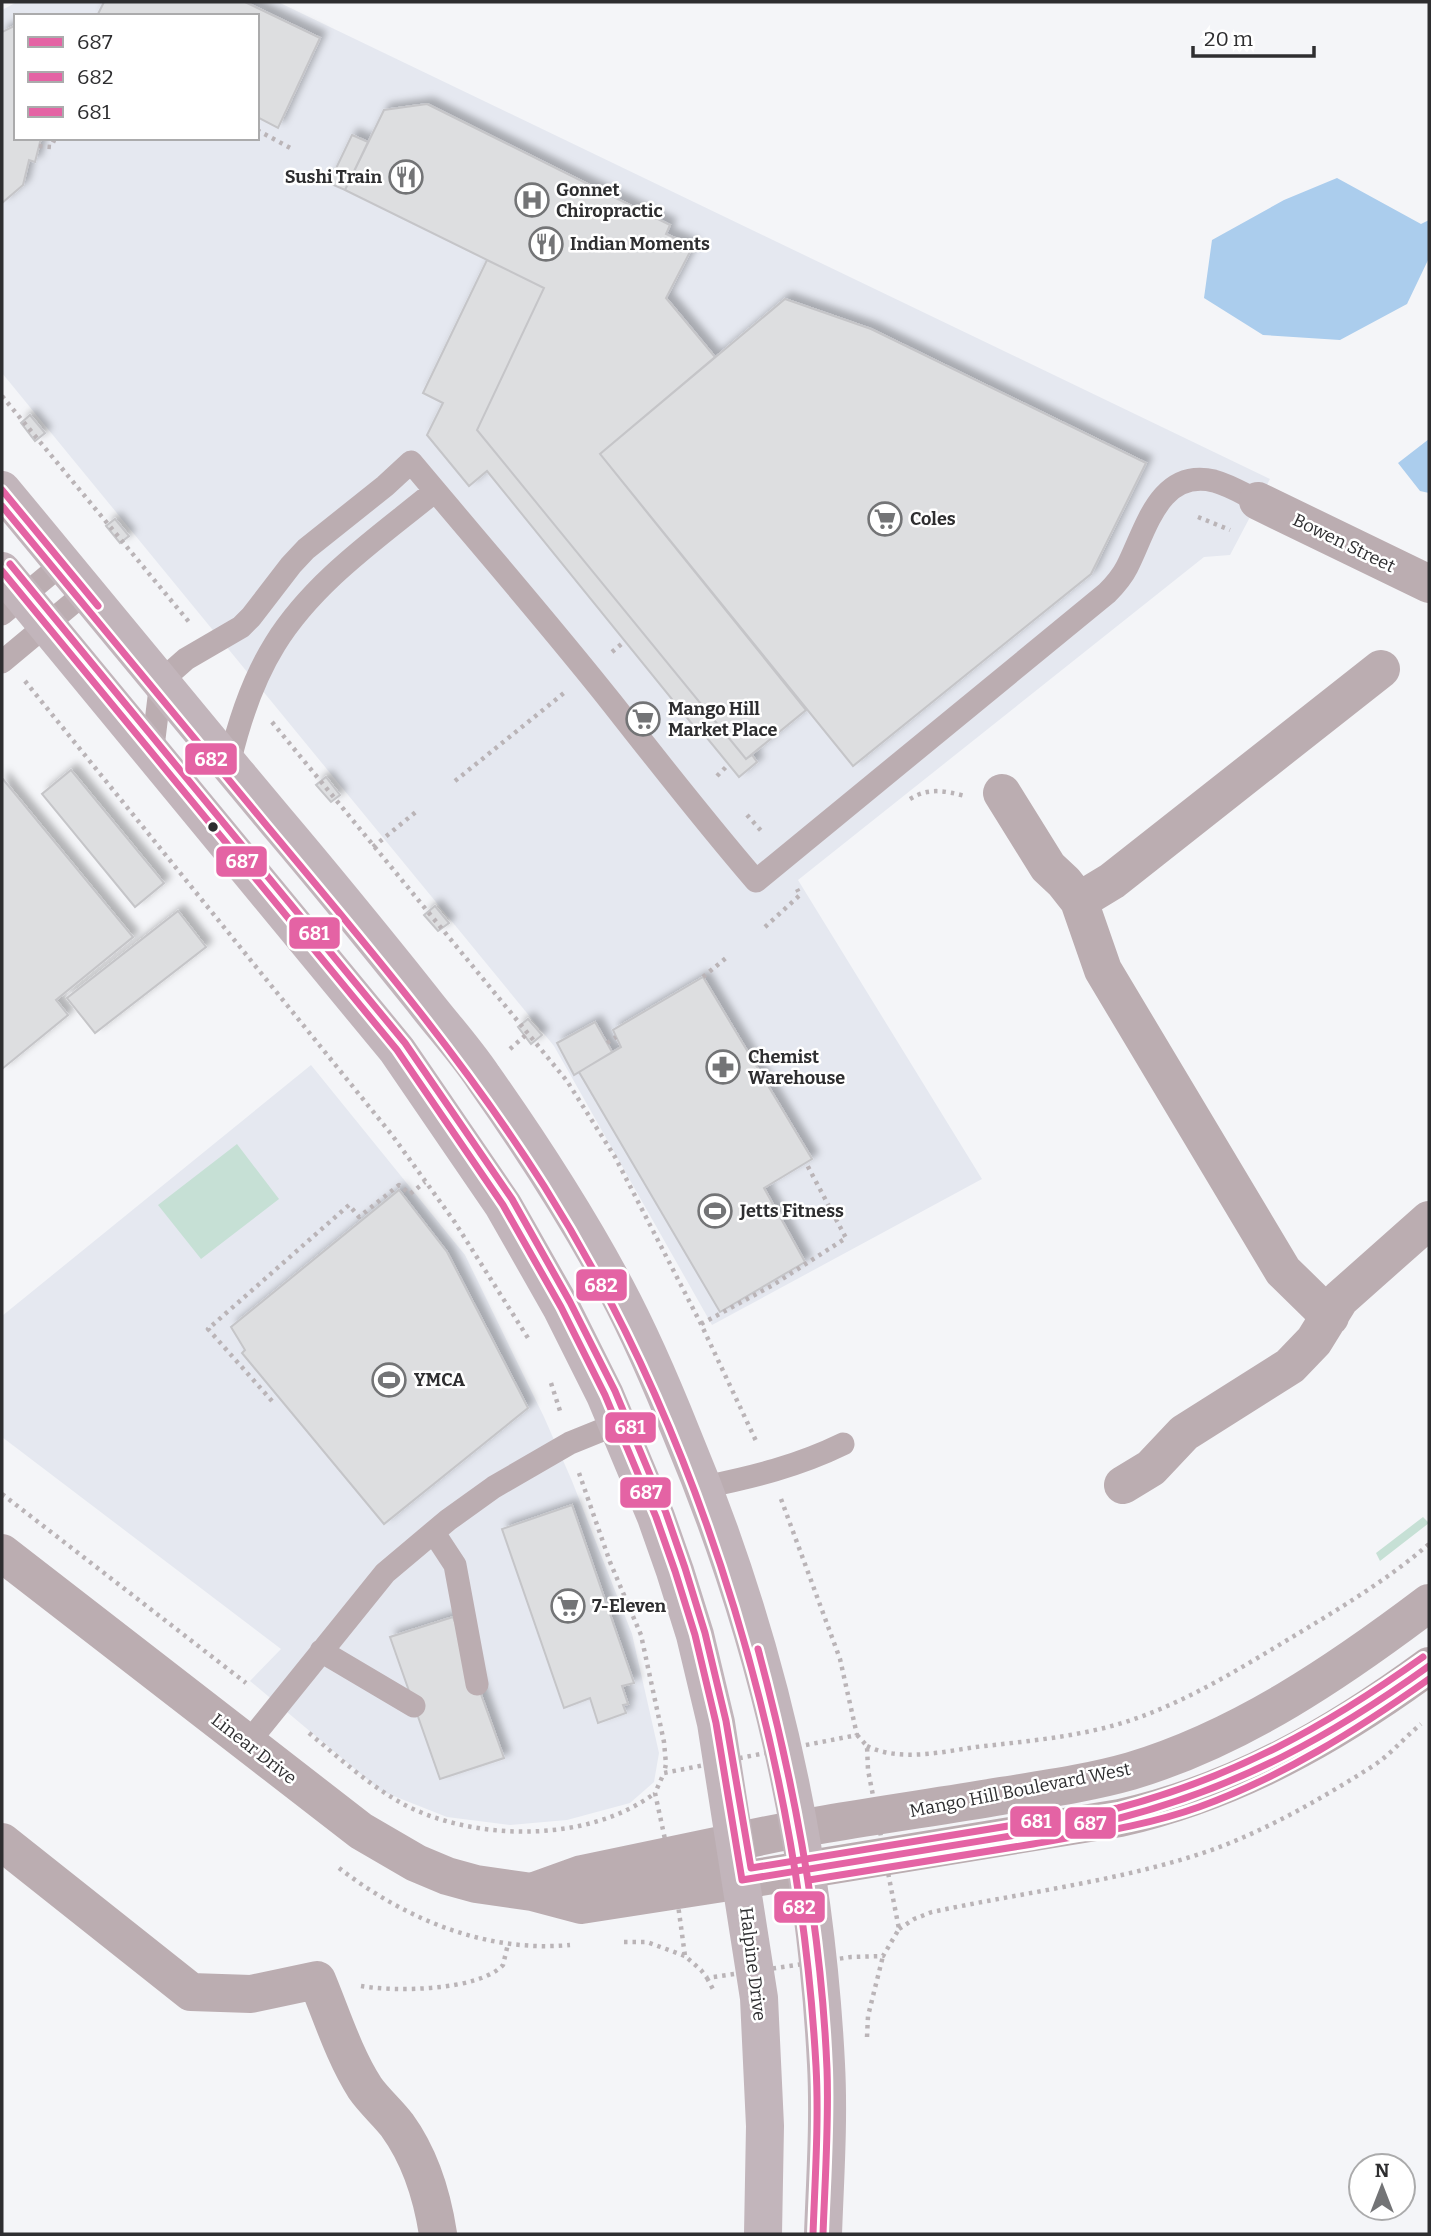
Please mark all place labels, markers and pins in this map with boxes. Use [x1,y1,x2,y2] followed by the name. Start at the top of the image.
[387,158,425,196] restaurant icon: Sushi Train
[285,166,382,188] place label: Sushi Train
[556,179,663,222] place label: Gonnet Chiropractic
[513,181,551,219] hospital icon: Gonnet Chiropractic
[527,225,565,263] restaurant icon: Indian Moments
[570,233,710,255] place label: Indian Moments
[866,500,904,538] supermarket icon: Coles
[910,508,956,530] place label: Coles
[668,698,778,741] place label: Mango Hill Market Place
[624,700,662,738] supermarket icon: Mango Hill Market Place
[206,820,220,834] unlabelled marker
[748,1046,845,1089] place label: Chemist Warehouse
[704,1048,742,1086] pharmacy icon: Chemist Warehouse
[696,1192,734,1230] sports icon: Jetts Fitness
[739,1200,844,1222] place label: Jetts Fitness
[370,1361,408,1399] sports icon: YMCA
[414,1369,465,1391] place label: YMCA
[549,1587,587,1625] supermarket icon: 7-Eleven
[592,1595,667,1617] place label: 7-Eleven

